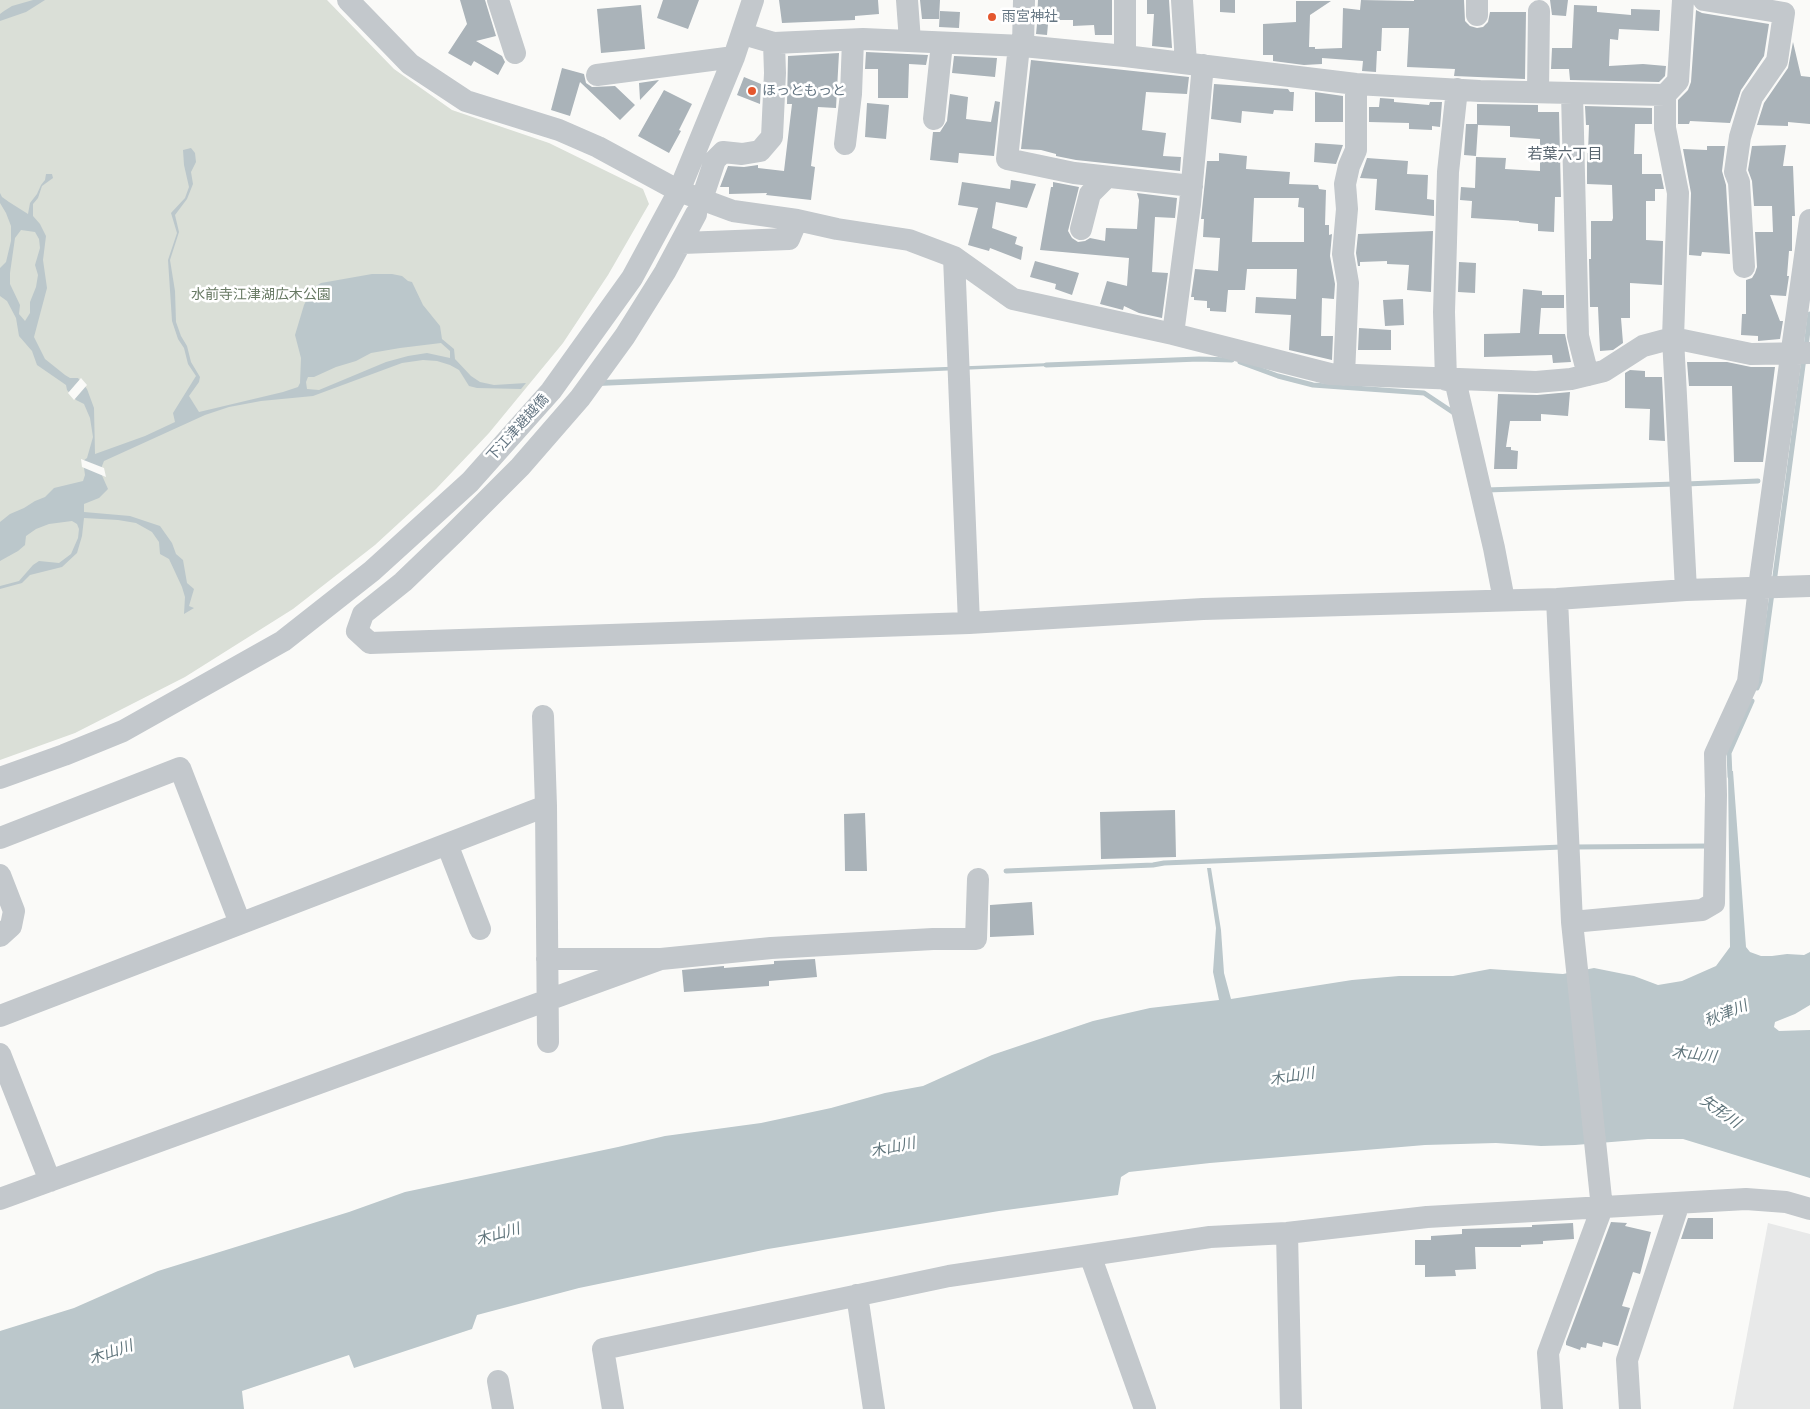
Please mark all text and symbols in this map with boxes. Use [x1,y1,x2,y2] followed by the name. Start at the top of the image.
[1002,9,1058,25] place label: 雨宮神社
[986,11,998,23] marker: 雨宮神社
[762,83,846,99] place label: ほっともっと
[746,85,758,97] marker: ほっともっと
[1528,146,1602,164] district label: 若葉六丁目
[191,287,331,303] park label: 水前寺江津湖広木公園
[484,391,552,465] street label: 下江津避越僑
[1702,997,1750,1031] water label: 秋津川
[1671,1043,1717,1067] water label: 木山川
[1268,1065,1316,1089] water label: 木山川
[1696,1092,1744,1132] water label: 矢形川
[869,1135,917,1161] water label: 木山川
[474,1220,522,1250] water label: 木山川
[87,1337,135,1369] water label: 木山川

